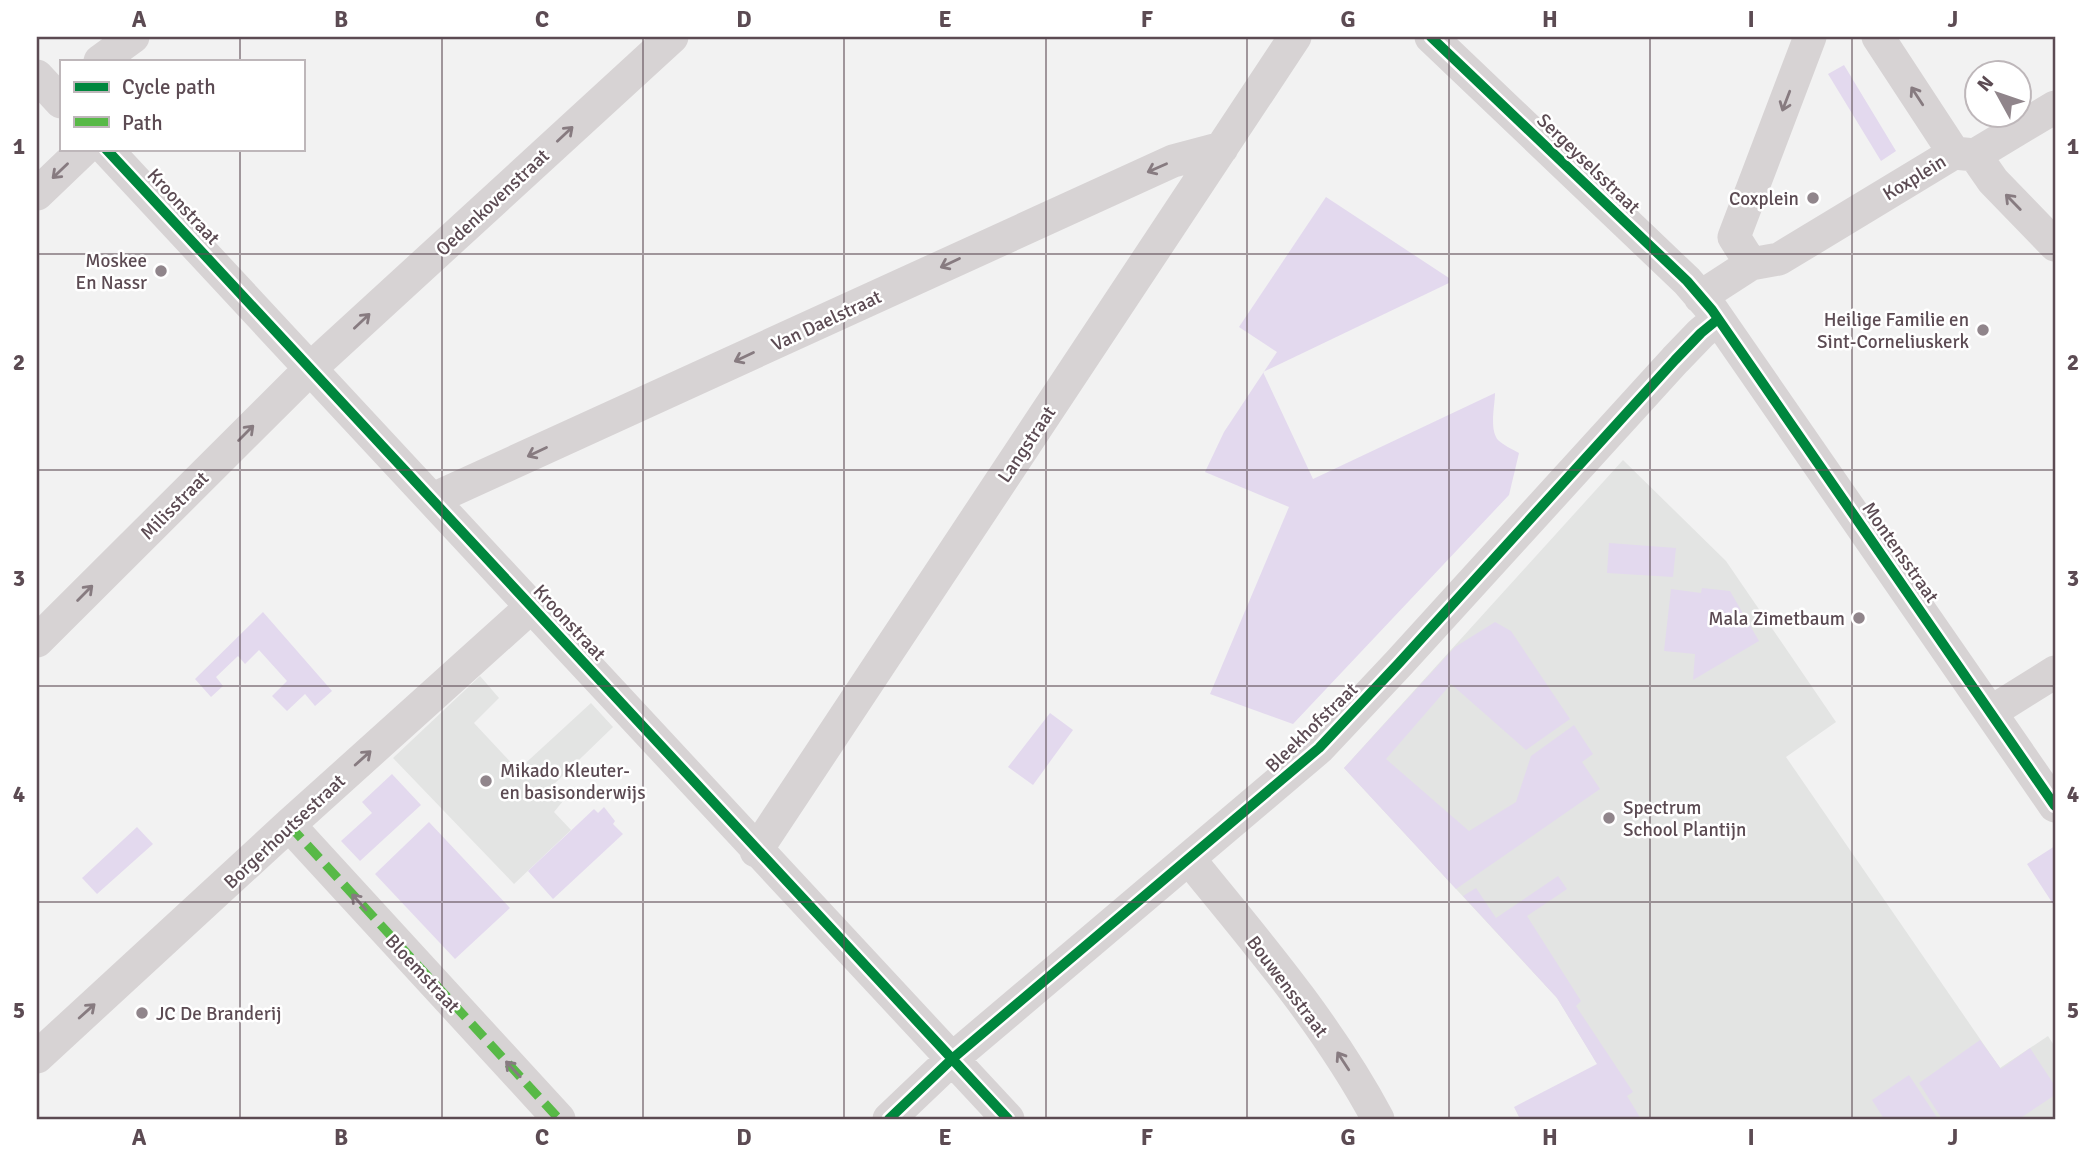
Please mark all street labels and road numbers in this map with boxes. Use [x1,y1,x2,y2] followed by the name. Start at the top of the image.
[1532,108,1645,219] street label: Sergeyselsstraat
[431,144,555,262] street label: Oedenkovenstraat
[1878,150,1951,206] street label: Koxplein
[142,164,225,250] street label: Kroonstraat
[768,285,886,357] street label: Van Daelstraat
[992,401,1061,487] street label: Langstraat
[135,466,214,545] street label: Milisstraat
[1857,497,1944,608] street label: Montensstraat
[528,580,611,666] street label: Kroonstraat
[1260,677,1363,778] street label: Bleekhofstraat
[219,769,351,894] street label: Borgerhoutsestraat
[380,929,465,1018] street label: Bloemstraat
[1241,931,1333,1042] street label: Bouwensstraat

